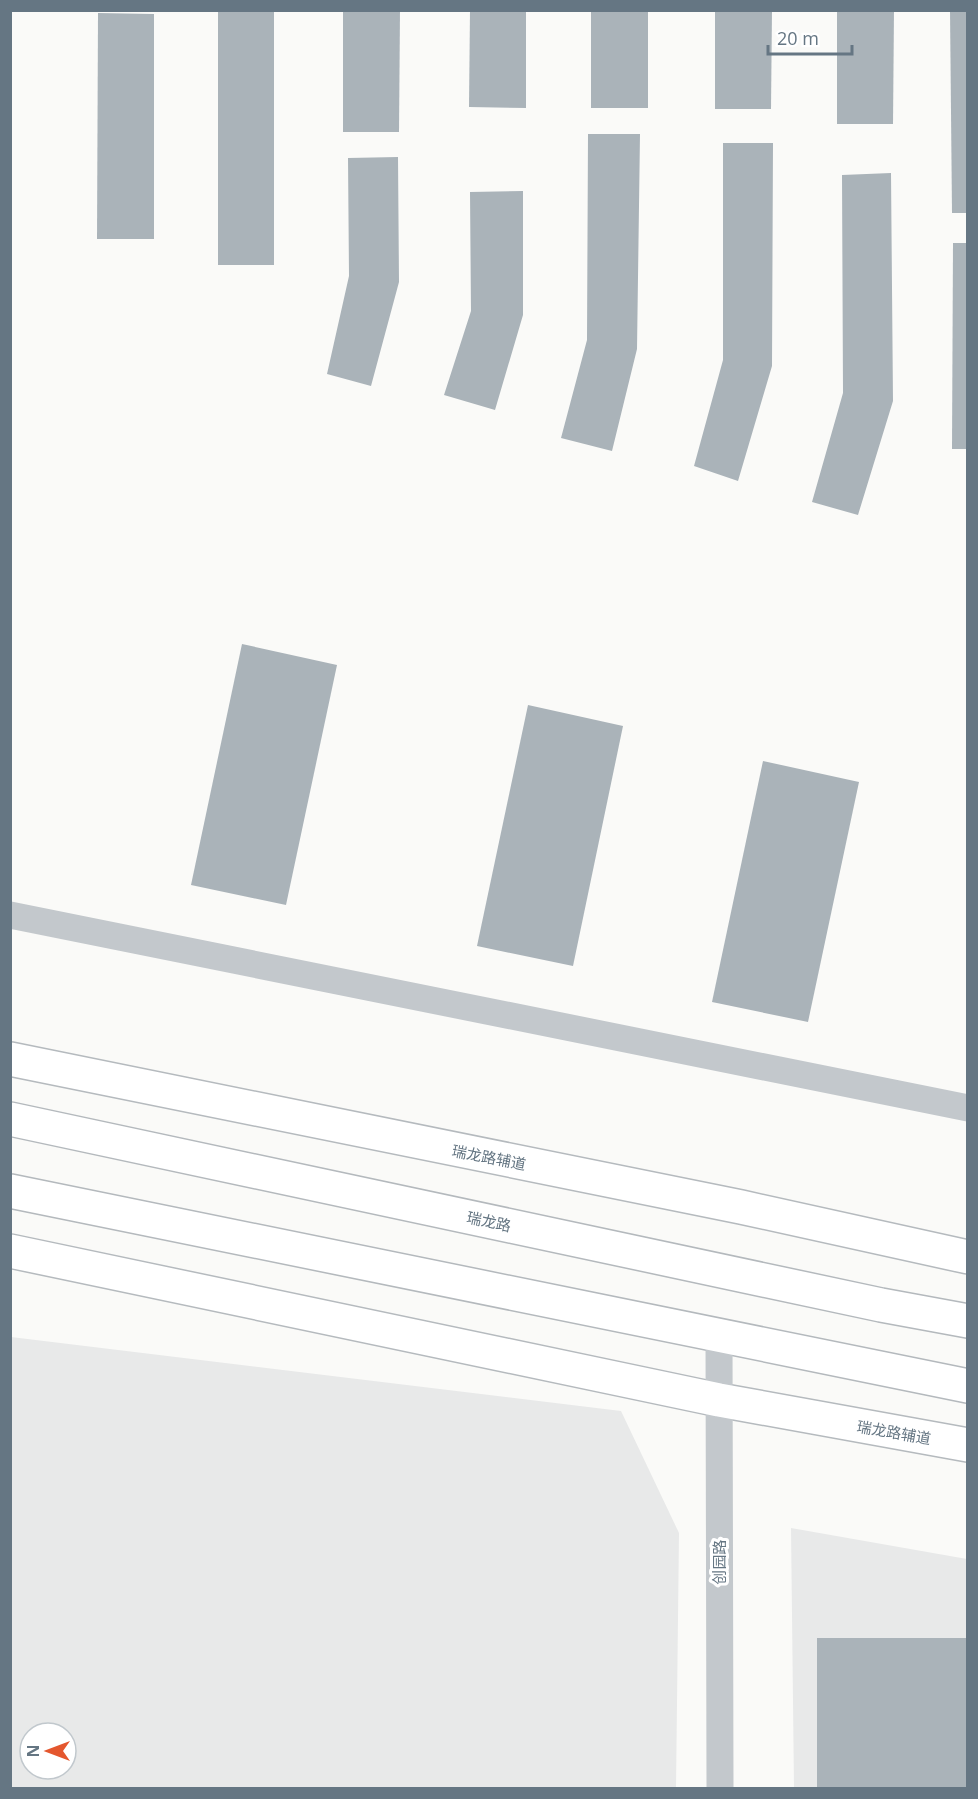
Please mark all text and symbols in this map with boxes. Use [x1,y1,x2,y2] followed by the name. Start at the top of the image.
[768,18,852,56] scale bar
[777,26,819,50] text: 20 m
[450,1140,528,1174] street label: 瑞龙路辅道
[465,1207,513,1235] street label: 瑞龙路
[855,1416,933,1448] street label: 瑞龙路辅道
[709,1539,729,1585] street label: 创园路
[18,1721,78,1781] north arrow
[22,1744,44,1758] text: N

